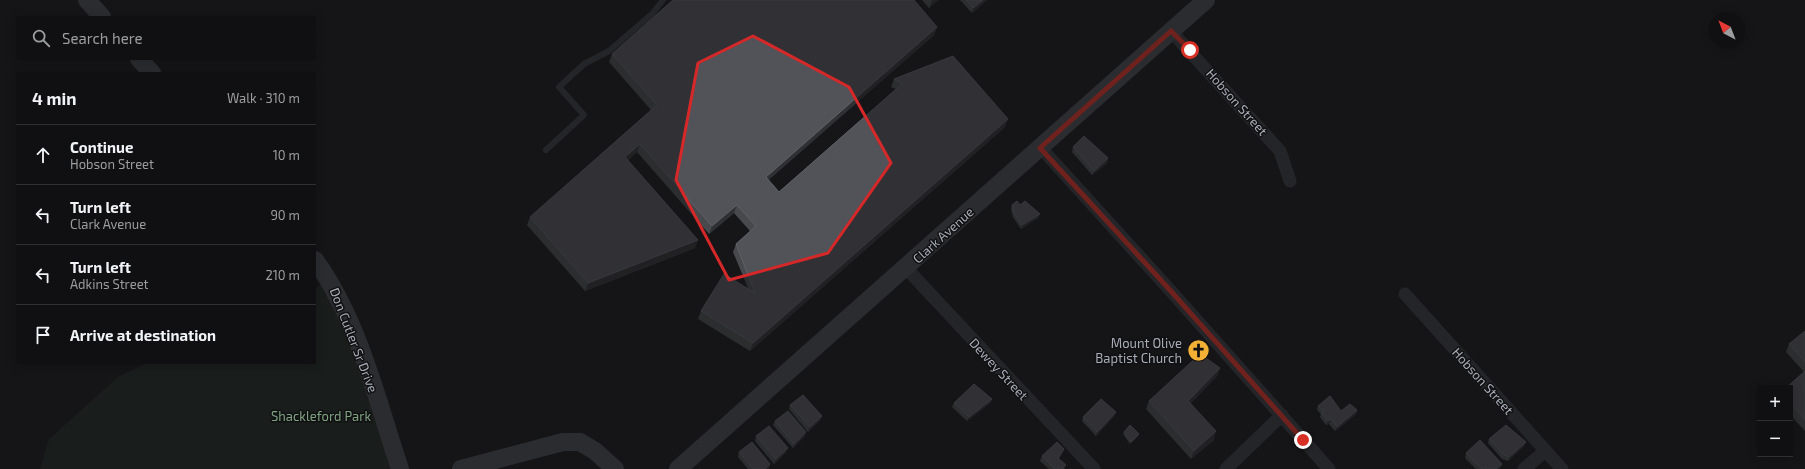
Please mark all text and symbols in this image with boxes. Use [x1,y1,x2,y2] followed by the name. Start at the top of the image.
[1709,12,1745,48] north arrow
[16,16,316,60] search box
[30,27,52,49] icon: search
[62,29,143,47] text: Search here
[1181,41,1199,59] route start
[1203,65,1271,139] street label: Hobson Street
[32,88,76,108] text: 4 min
[227,90,300,106] text: Walk · 310 m
[70,138,133,156] text: Continue
[32,144,54,166] icon: ahead
[273,147,300,163] text: 10 m
[70,156,154,172] text: Hobson Street
[70,198,131,216] text: Turn left
[32,204,54,226] icon: left
[909,204,977,266] street label: Clark Avenue
[270,207,300,223] text: 90 m
[70,216,146,232] text: Clark Avenue
[70,258,131,276] text: Turn left
[32,264,54,286] icon: left
[265,267,300,283] text: 210 m
[70,276,149,292] text: Adkins Street
[327,285,381,395] street label: Don Cutler Sr Drive
[32,324,54,346] icon: arrive
[70,326,216,344] text: Arrive at destination
[966,335,1032,403] street label: Dewey Street
[1095,335,1182,366] place label: Mount Olive Baptist Church
[1185,337,1211,363] church icon: Mount Olive Baptist Church
[1449,344,1517,418] street label: Hobson Street
[1757,385,1793,457] map controls
[1757,385,1793,421] button: +
[271,408,371,424] park label: Shackleford Park
[1757,421,1793,457] button: −
[1294,431,1312,449] route end

